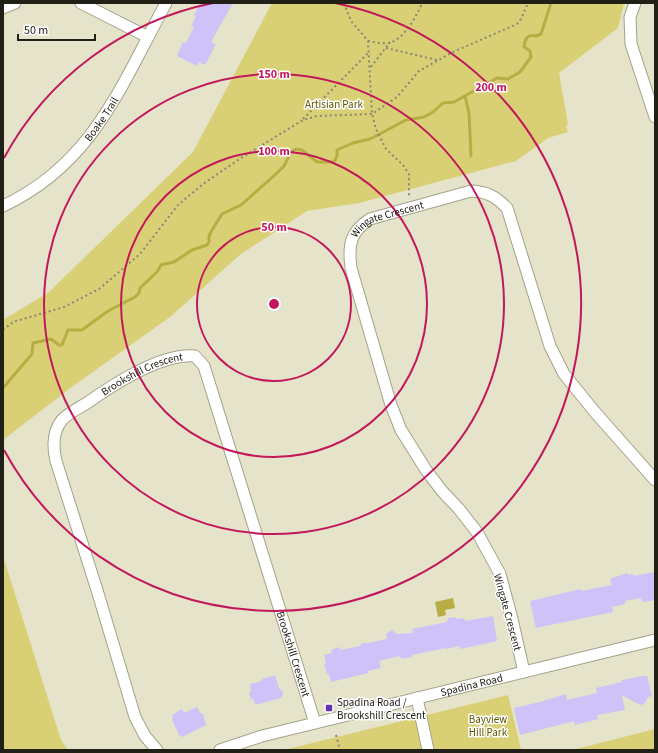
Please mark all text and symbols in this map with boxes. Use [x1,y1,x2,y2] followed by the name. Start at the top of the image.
[18,16,95,42] scale bar
[24,22,48,39] text: 50 m
[258,66,290,83] text: 150 m
[475,79,507,96] text: 200 m
[81,94,122,145] street label: Boake Trail
[305,97,363,112] park label: Artisian Park
[258,143,290,160] text: 100 m
[347,197,426,241] street label: Wingate Crescent
[261,219,287,236] text: 50 m
[267,297,281,311] centre of rings
[98,349,184,399] street label: Brookshill Crescent
[490,572,525,653] street label: Wingate Crescent
[273,610,314,699] street label: Brookshill Crescent
[439,670,504,700] street label: Spadina Road
[337,695,426,723] place label: Spadina Road / Brookshill Crescent
[324,703,334,713] marker: Spadina Road / Brookshill Crescent
[469,712,508,740] park label: Bayview Hill Park

